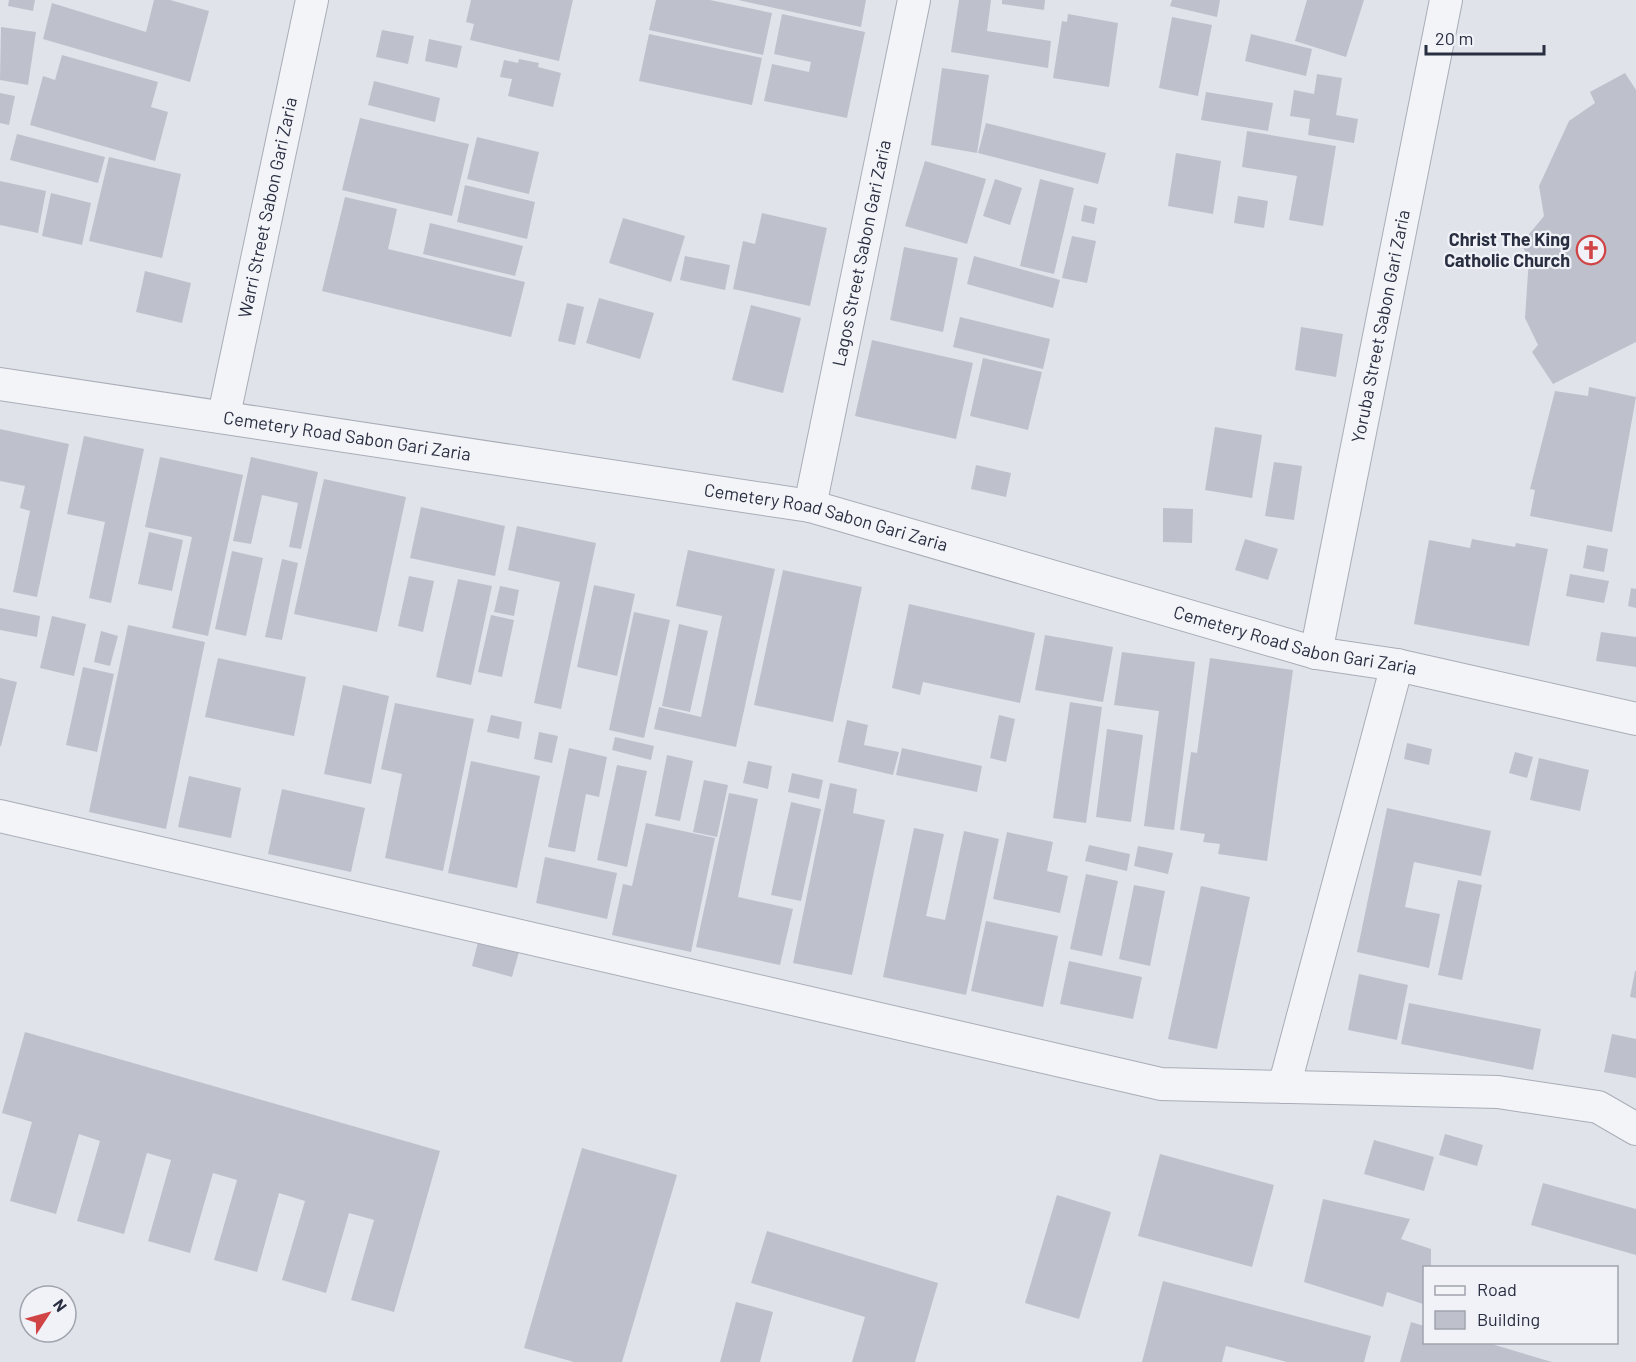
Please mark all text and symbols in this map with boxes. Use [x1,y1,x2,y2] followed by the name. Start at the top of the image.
[1426,18,1544,56] scale bar
[1435,27,1473,49] text: 20 m
[233,95,301,320] street label: Warri Street Sabon Gari Zaria
[827,138,895,368] street label: Lagos Street Sabon Gari Zaria
[1346,208,1414,445] street label: Yoruba Street Sabon Gari Zaria
[1444,228,1570,271] place label: Christ The King Catholic Church
[1575,234,1607,266] church icon: Christ The King Catholic Church
[222,406,472,465] street label: Cemetery Road Sabon Gari Zaria
[703,478,951,555] street label: Cemetery Road Sabon Gari Zaria
[1171,600,1419,679] street label: Cemetery Road Sabon Gari Zaria
[1423,1266,1618,1344] legend
[1477,1278,1517,1300] text: Road
[18,1284,78,1344] north arrow
[50,1295,71,1315] text: N
[1477,1308,1540,1330] text: Building

